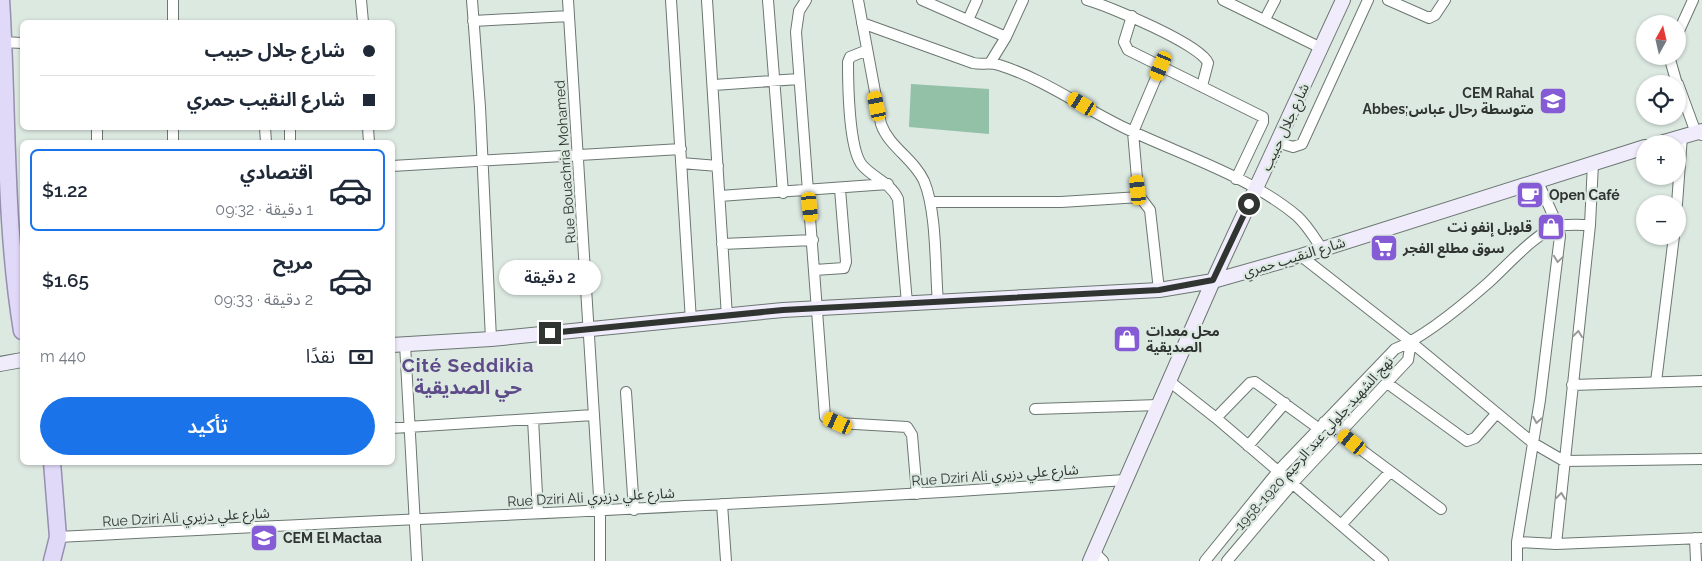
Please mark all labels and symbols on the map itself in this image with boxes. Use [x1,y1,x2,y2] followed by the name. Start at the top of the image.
[1636,15,1686,65] north arrow
[1148,49,1173,83] car
[551,80,579,244] street label: Rue Bouachria Mohamed
[1258,81,1315,174] street label: شارع جلال حبيب
[1363,85,1535,118] place label: CEM Rahal Abbes;متوسطة رحال عباس
[1538,86,1568,116] school or university icon: CEM Rahal Abbes;متوسطة رحال عباس
[866,90,887,122] car
[1065,90,1098,118] car
[1128,174,1147,206] car
[1515,180,1545,210] cafe icon: Open Café
[1549,187,1620,203] place label: Open Café
[800,191,819,223] car
[1238,193,1260,215] route start
[1536,212,1566,242] shop icon: قلوبل إنفو نت
[1447,219,1532,237] place label: قلوبل إنفو نت
[1369,233,1399,263] supermarket icon: سوق مطلع الفجر
[1241,234,1348,283] street label: شارع النقيب حمري
[1402,240,1504,258] place label: سوق مطلع الفجر
[1553,255,1563,263] one-way arrow
[499,260,601,296] callout: 2 دقيقة
[539,322,561,344] route end
[1146,323,1220,355] place label: محل معدات الصديقية
[1112,324,1142,354] shop icon: محل معدات الصديقية
[1572,330,1583,338] one-way arrow
[1232,353,1399,535] street label: نهج الشهيد جلولي عبد الرحيم 1920-1958
[402,354,534,402] district label: Cité Seddikia حي الصديقية
[821,410,854,436] car
[1532,416,1542,425] one-way arrow
[1335,427,1368,457] car
[911,461,1080,492] street label: Rue Dziri Ali شارع علي دزيري
[507,485,675,513] street label: Rue Dziri Ali شارع علي دزيري
[1555,491,1566,499] one-way arrow
[102,505,270,533] street label: Rue Dziri Ali شارع علي دزيري
[249,523,279,553] school or university icon: CEM El Mactaa
[283,530,382,546] place label: CEM El Mactaa

